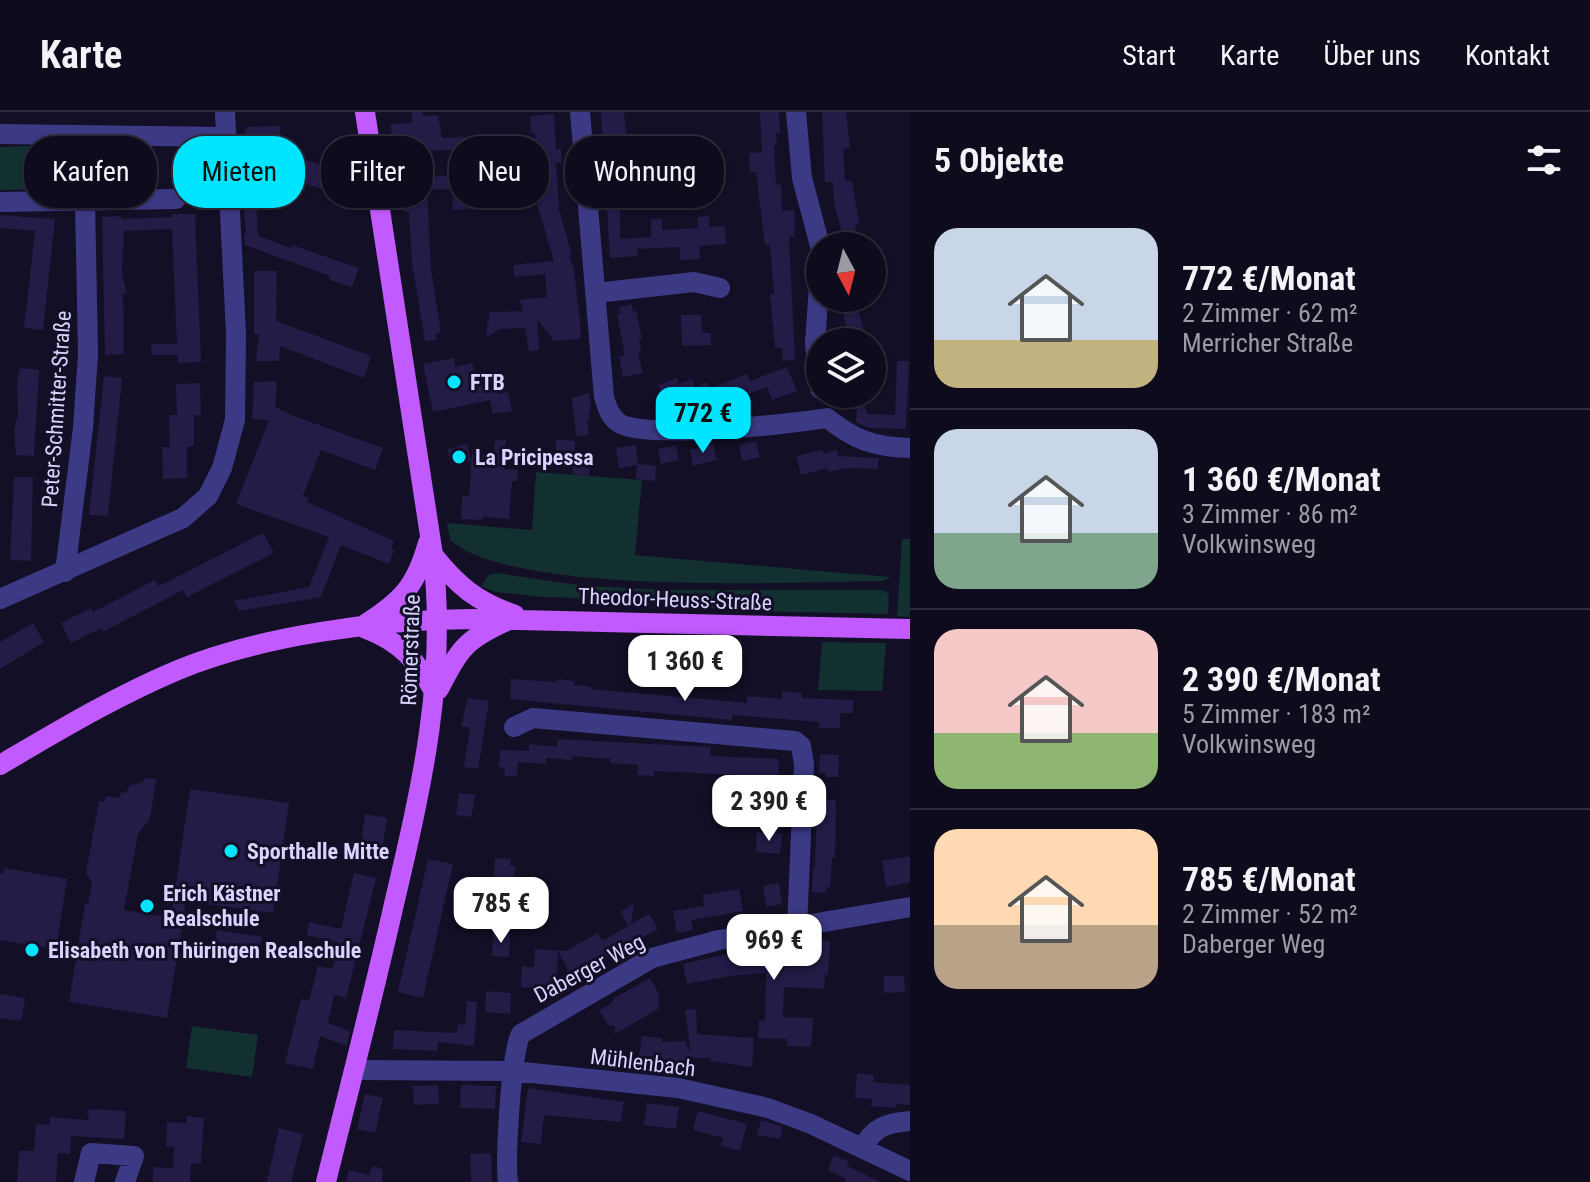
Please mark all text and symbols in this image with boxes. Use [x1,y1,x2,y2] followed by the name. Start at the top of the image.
[40,33,122,77] text: Karte
[1122,39,1176,72] text: Start
[1220,39,1279,72] text: Karte
[1323,39,1421,72] text: Über uns
[1465,39,1550,72] text: Kontakt
[24,136,157,208] chip: Kaufen
[173,136,305,208] chip: Mieten
[321,136,433,208] chip: Filter
[449,136,549,208] chip: Neu
[565,136,724,208] chip: Wohnung
[1522,138,1566,182] icon: filters
[934,140,1064,180] text: 5 Objekte
[806,232,886,312] north arrow
[806,232,886,408] map controls
[1182,258,1356,298] text: 772 €/Monat
[998,260,1094,356] icon: home
[1182,298,1358,328] text: 2 Zimmer · 62 m²
[37,310,76,508] street label: Peter-Schmitter-Straße
[806,328,886,408] button: layers
[1182,328,1353,358] text: Merricher Straße
[470,370,505,395] place label: FTB
[445,373,463,391] marker: FTB
[647,387,759,455] pin: 772 €
[674,398,732,428] text: 772 €
[475,445,594,470] place label: La Pricipessa
[450,448,468,466] marker: La Pricipessa
[1182,459,1381,499] text: 1 360 €/Monat
[998,461,1094,557] icon: home
[1182,499,1358,529] text: 3 Zimmer · 86 m²
[1182,529,1316,559] text: Volkwinsweg
[578,584,772,615] street label: Theodor-Heuss-Straße
[396,594,425,706] street label: Römerstraße
[611,635,759,703] pin: 1 360 €
[646,646,724,676] text: 1 360 €
[1182,659,1381,699] text: 2 390 €/Monat
[998,661,1094,757] icon: home
[1182,699,1371,729] text: 5 Zimmer · 183 m²
[1182,729,1316,759] text: Volkwinsweg
[695,775,843,843] pin: 2 390 €
[730,786,808,816] text: 2 390 €
[247,839,389,864] place label: Sporthalle Mitte
[222,842,240,860] marker: Sporthalle Mitte
[1182,859,1356,899] text: 785 €/Monat
[998,861,1094,957] icon: home
[445,877,557,945] pin: 785 €
[163,881,281,931] place label: Erich Kästner Realschule
[472,888,530,918] text: 785 €
[138,897,156,915] marker: Erich Kästner Realschule
[1182,899,1358,929] text: 2 Zimmer · 52 m²
[718,914,830,982] pin: 969 €
[745,925,803,955] text: 969 €
[530,929,649,1008] street label: Daberger Weg
[1182,929,1325,959] text: Daberger Weg
[48,938,361,963] place label: Elisabeth von Thüringen Realschule
[23,941,41,959] marker: Elisabeth von Thüringen Realschule
[589,1044,697,1081] street label: Mühlenbach

